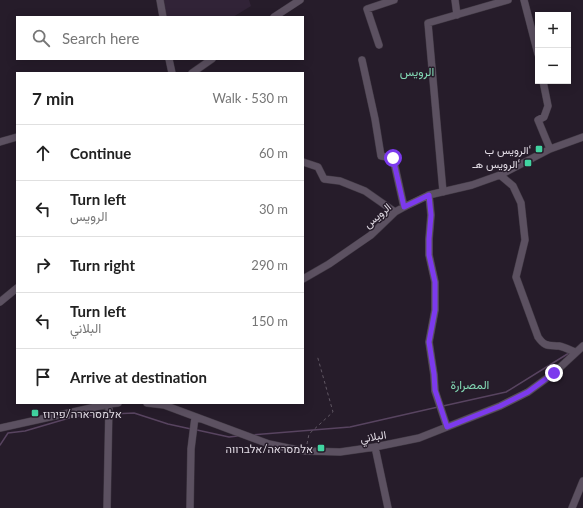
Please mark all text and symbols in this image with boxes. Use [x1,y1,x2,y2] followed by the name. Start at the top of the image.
[535,12,571,84] map controls
[535,12,571,48] button: +
[16,16,304,60] search box
[30,27,52,49] icon: search
[62,29,139,47] text: Search here
[535,48,571,84] button: −
[400,64,434,80] district label: الرويس
[32,88,74,109] text: 7 min
[212,90,288,106] text: Walk · 530 m
[32,142,54,164] icon: ahead
[484,143,531,157] place label: الرويس ب‘
[70,144,131,162] text: Continue
[534,144,544,154] marker: الرويس ب‘
[259,145,288,161] text: 60 m
[384,149,402,167] route start
[471,157,520,171] place label: الرويس هـ‘
[523,158,533,168] marker: الرويس هـ‘
[70,190,126,208] text: Turn left
[32,198,54,220] icon: left
[361,200,394,231] street label: الرويس
[259,201,288,217] text: 30 m
[70,208,108,224] text: الرويس
[32,254,54,276] icon: right
[70,256,135,274] text: Turn right
[251,257,288,273] text: 290 m
[70,302,126,320] text: Turn left
[32,310,54,332] icon: left
[251,313,288,329] text: 150 m
[70,320,101,336] text: البلاني
[545,364,563,382] route end
[32,366,54,388] icon: arrive
[70,368,207,386] text: Arrive at destination
[451,377,489,393] district label: المصرارة
[43,407,122,420] place label: אלמסרארה/פירוז
[30,408,40,418] marker: אלמסרארה/פירוז
[359,428,388,448] street label: البلاني
[226,442,313,455] place label: אלמסראה/אלברווה
[316,443,326,453] marker: אלמסראה/אלברווה

